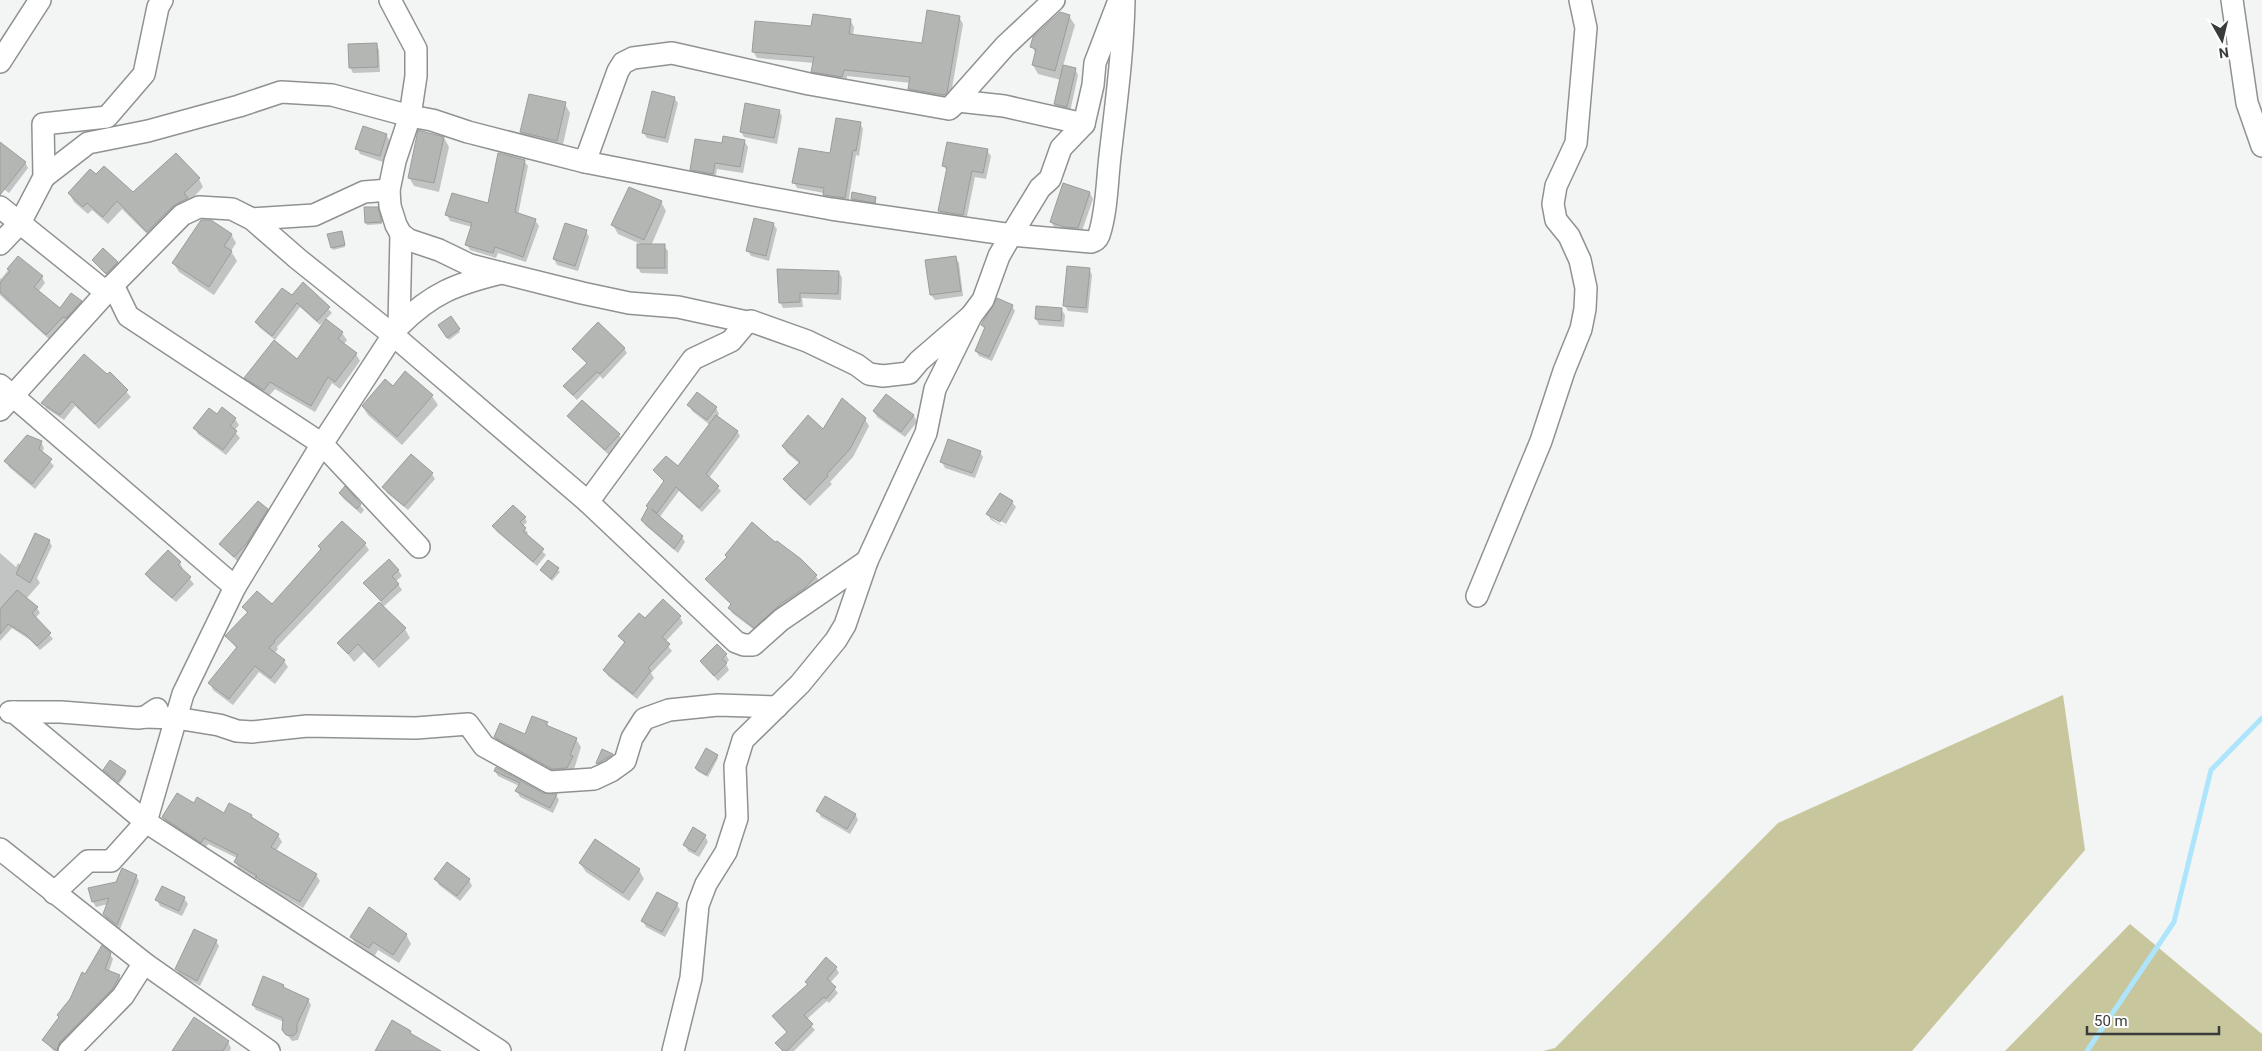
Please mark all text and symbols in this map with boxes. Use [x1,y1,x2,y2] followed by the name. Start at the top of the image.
[2197,15,2247,65] north arrow
[2218,44,2230,61] text: N
[2087,1004,2220,1036] scale bar
[2094,1012,2128,1030] text: 50 m

